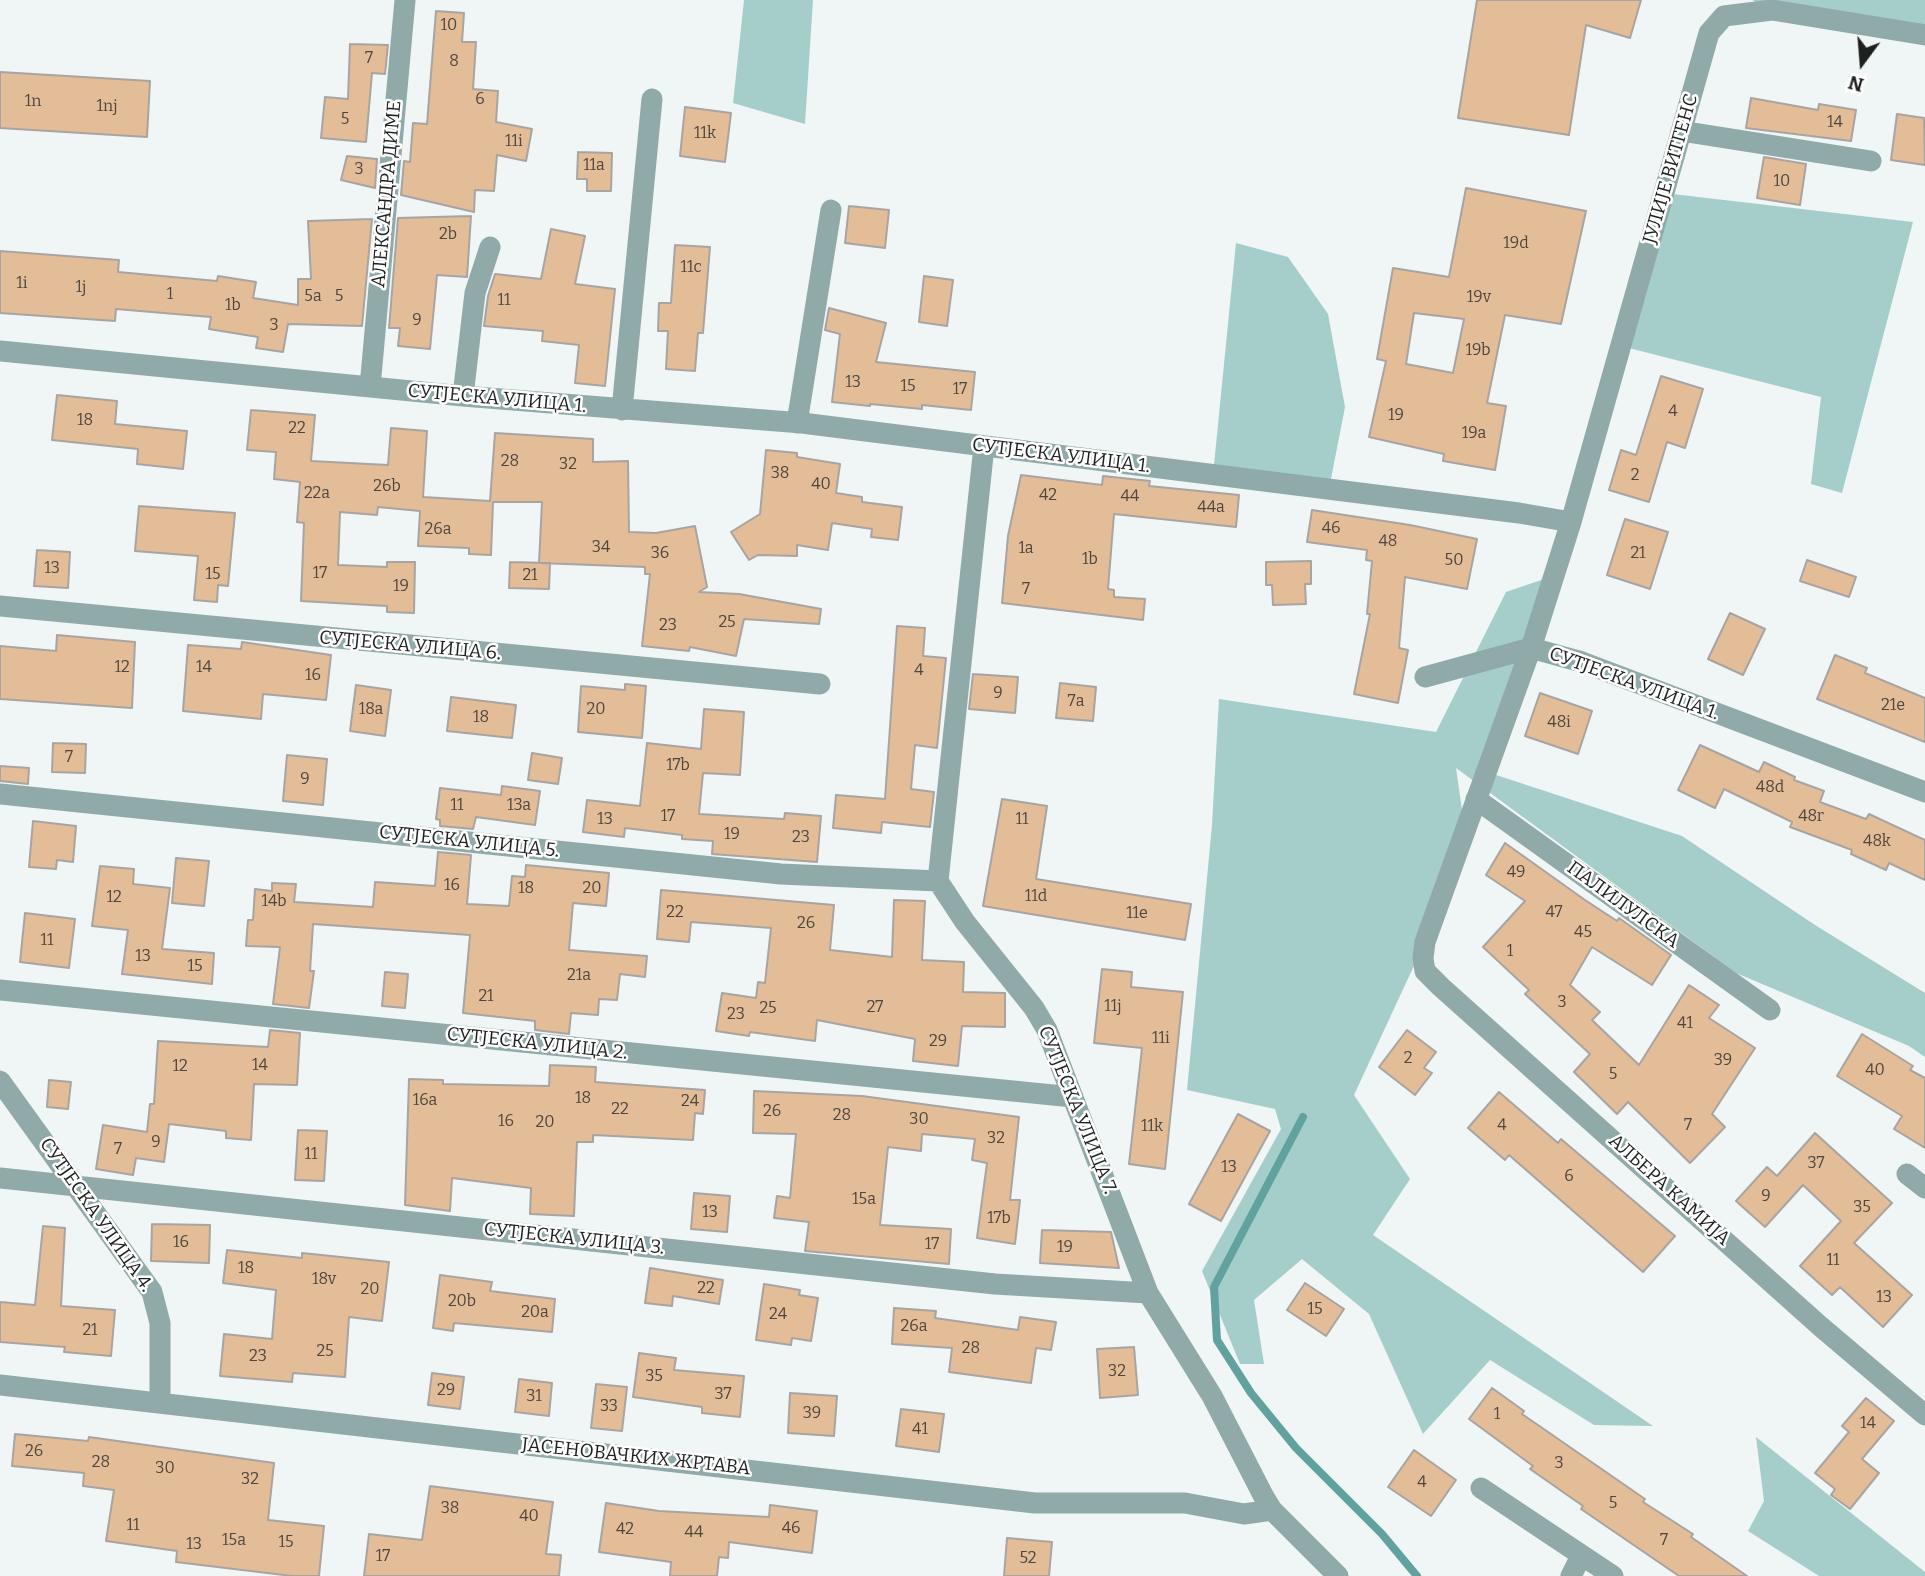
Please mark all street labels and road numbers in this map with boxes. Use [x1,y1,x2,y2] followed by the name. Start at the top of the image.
[1639,92,1703,246] street label: ЈУЛИЈЕ ВИТГЕНС
[367,99,407,289] street label: АЛЕКСАНДРА ДИМЕ
[407,380,587,418] street label: СУТЈЕСКА УЛИЦА 1.
[971,434,1151,478] street label: СУТЈЕСКА УЛИЦА 1.
[318,627,502,665] street label: СУТЈЕСКА УЛИЦА 6.
[1546,643,1722,725] street label: СУТЈЕСКА УЛИЦА 1.
[378,821,560,863] street label: СУТЈЕСКА УЛИЦА 5.
[1563,857,1683,953] street label: ПАЛИЛУЛСКА
[445,1023,629,1065] street label: СУТЈЕСКА УЛИЦА 2.
[1033,1023,1121,1197] street label: СУТЈЕСКА УЛИЦА 7.
[1604,1129,1734,1251] street label: АЛБЕРА КАМИЈА
[34,1134,158,1296] street label: СУТЈЕСКА УЛИЦА 4.
[483,1218,665,1260] street label: СУТЈЕСКА УЛИЦА 3.
[520,1434,752,1480] street label: ЈАСЕНОВАЧКИХ ЖРТАВА

